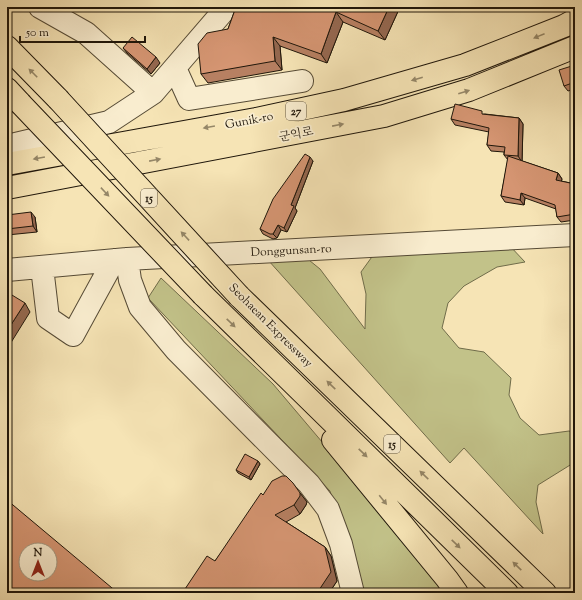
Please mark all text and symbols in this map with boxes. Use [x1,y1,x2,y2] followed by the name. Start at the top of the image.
[20,18,145,44] scale bar
[25,24,49,42] text: 50 m
[534,33,545,39] one-way arrow
[28,68,38,78] one-way arrow
[411,76,423,82] one-way arrow
[458,89,470,95] one-way arrow
[286,102,306,120] road number: 27
[224,107,275,134] street label: Gunik-ro
[332,122,344,128] one-way arrow
[277,123,315,147] street label: 군익로
[203,125,215,131] one-way arrow
[33,155,46,161] one-way arrow
[149,157,162,163] one-way arrow
[100,187,110,197] one-way arrow
[141,189,157,207] road number: 15
[180,231,189,241] one-way arrow
[250,240,332,262] street label: Donggunsan-ro
[224,280,316,372] street label: Seohaean Expressway
[226,318,236,328] one-way arrow
[326,380,336,389] one-way arrow
[384,435,400,453] road number: 15
[358,448,368,458] one-way arrow
[419,470,429,480] one-way arrow
[378,495,387,506] one-way arrow
[451,539,461,549] one-way arrow
[18,542,58,582] north arrow
[33,545,43,561] text: N
[512,561,522,571] one-way arrow

